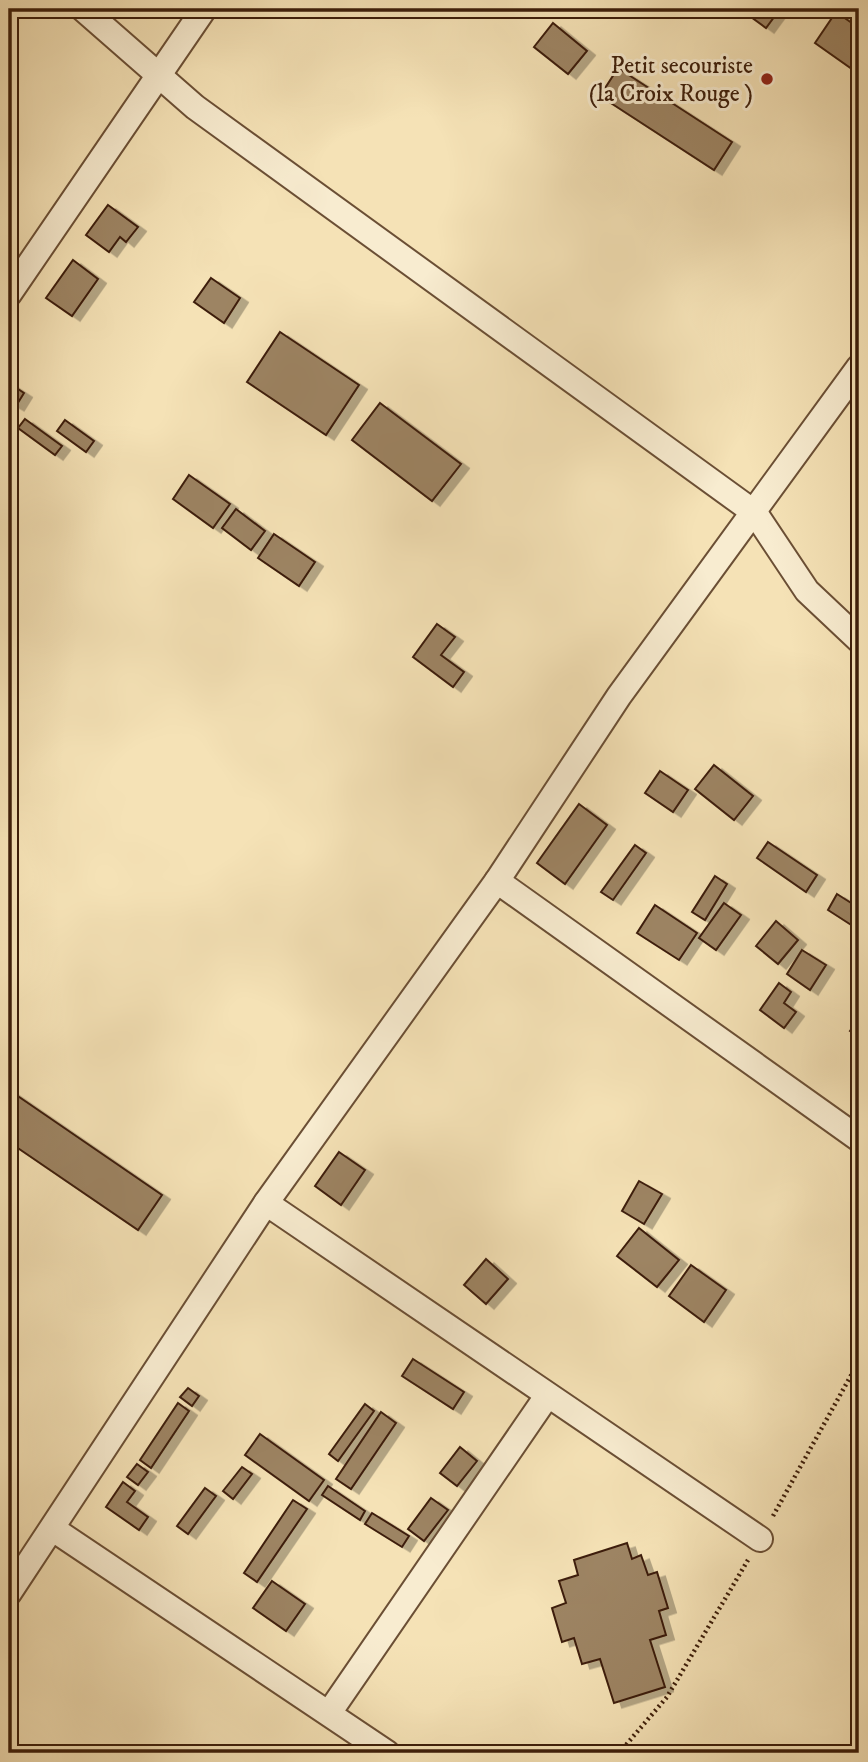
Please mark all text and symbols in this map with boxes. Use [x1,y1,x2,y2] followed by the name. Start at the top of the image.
[589,51,753,109] place label: Petit secouriste (la Croix Rouge )
[759,71,775,87] marker: Petit secouriste (la Croix Rouge )

